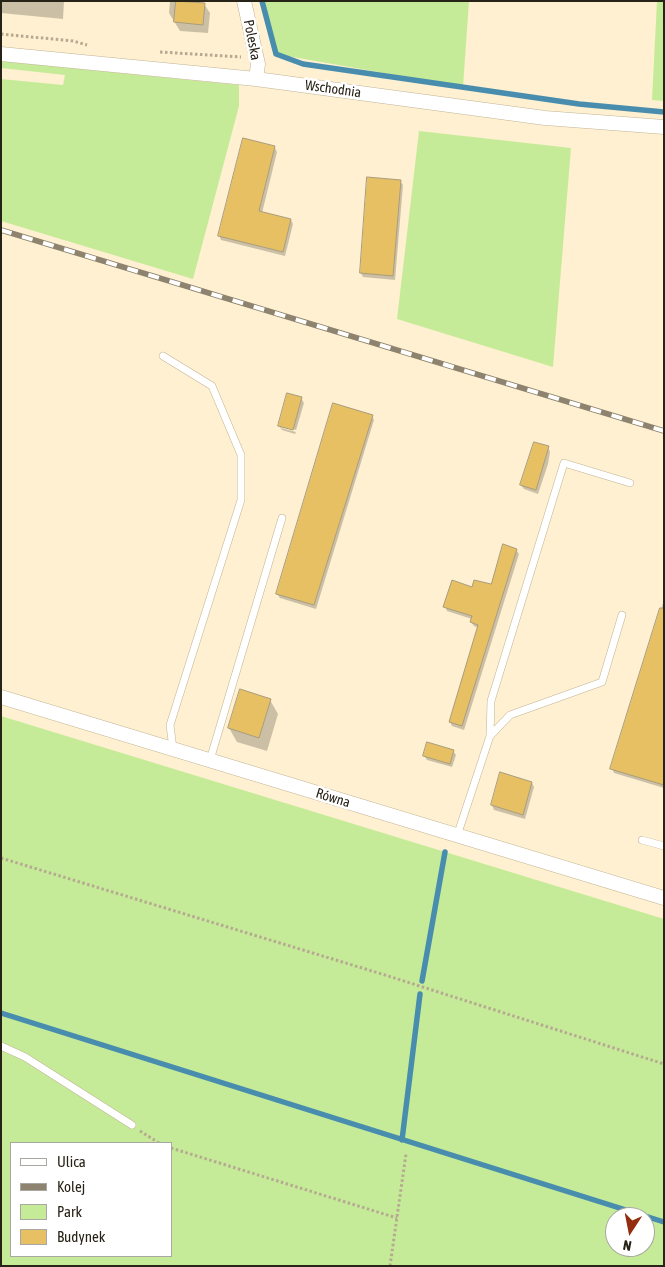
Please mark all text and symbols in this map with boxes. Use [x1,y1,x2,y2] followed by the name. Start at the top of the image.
[240,18,264,62] street label: Poleska
[304,77,362,101] street label: Wschodnia
[314,785,352,811] street label: Równa
[10,1142,172,1257] legend
[57,1153,86,1170] text: Ulica
[57,1178,85,1195] text: Kolej
[57,1203,82,1220] text: Park
[605,1207,655,1257] north arrow
[57,1228,105,1245] text: Budynek
[622,1237,633,1254] text: N

